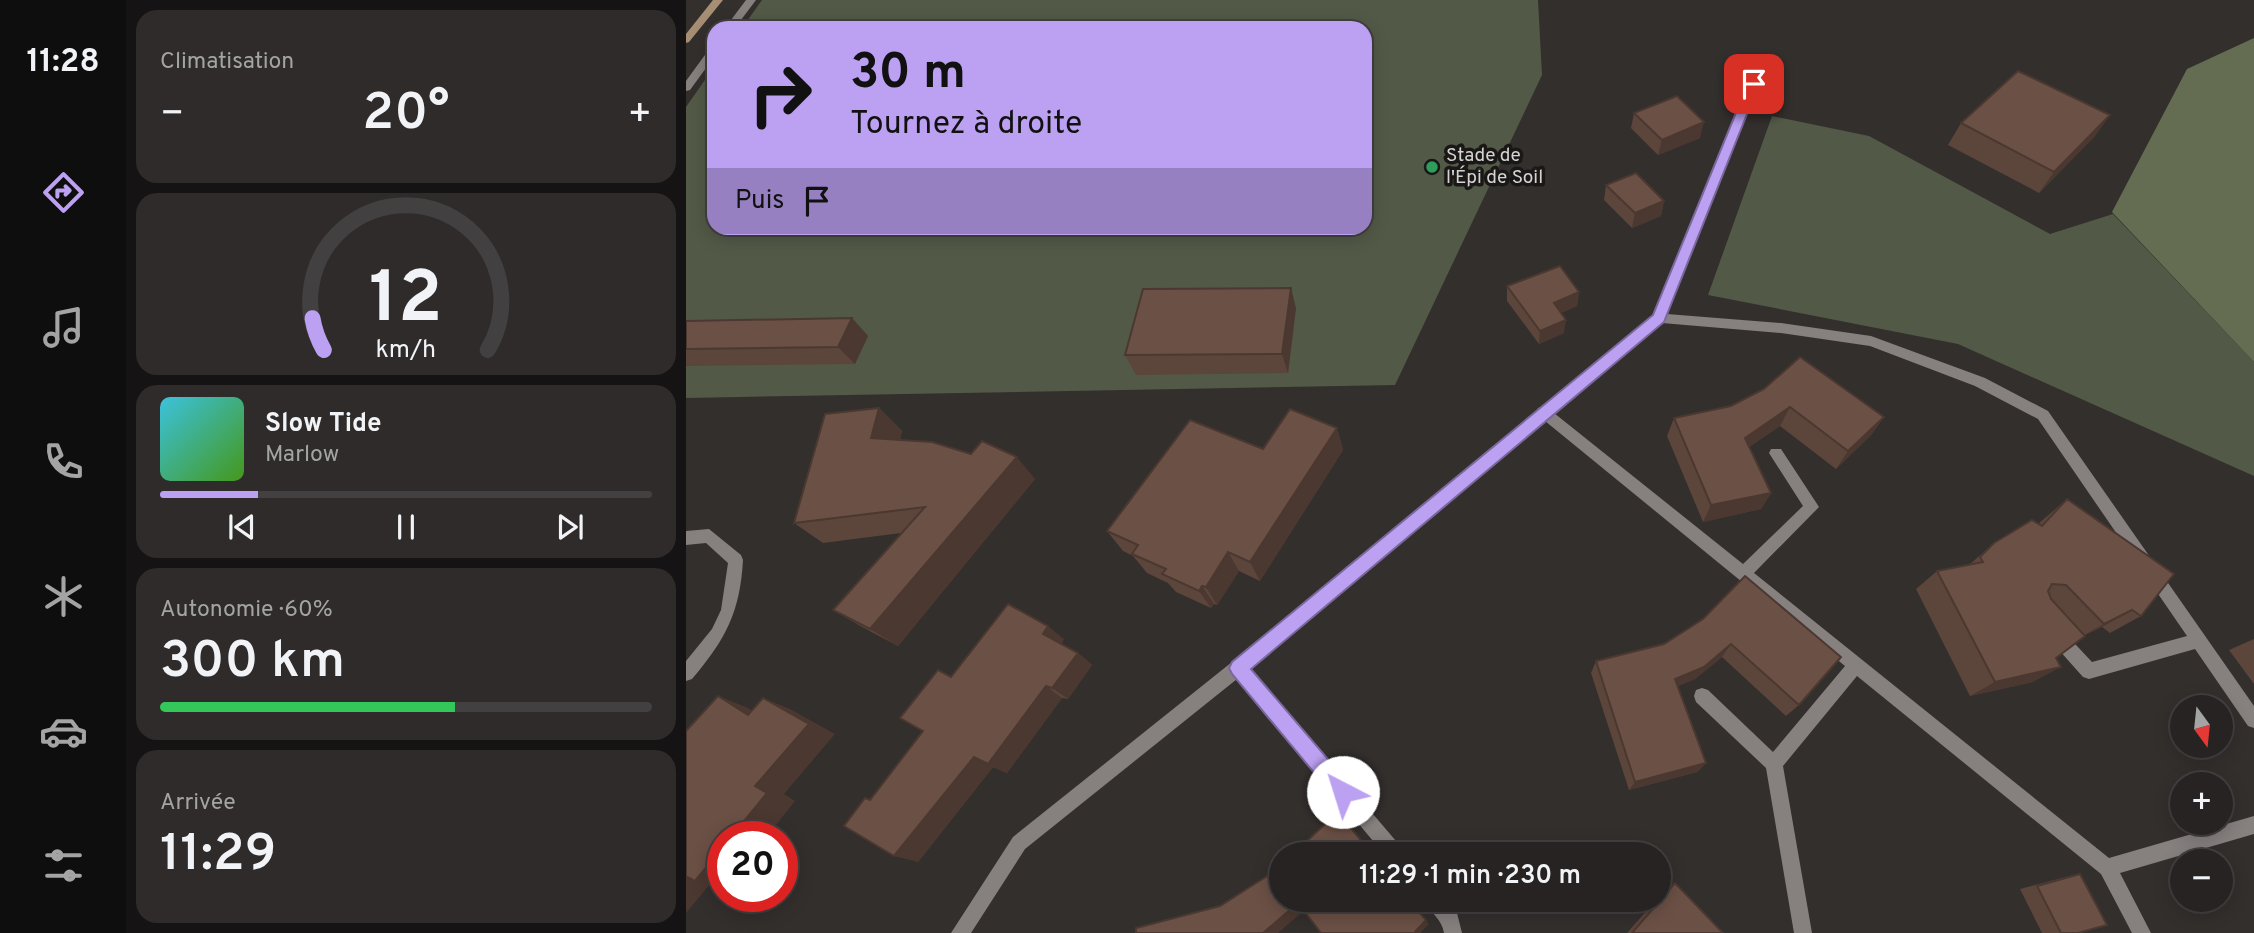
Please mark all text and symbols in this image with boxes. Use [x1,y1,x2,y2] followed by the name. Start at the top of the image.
[26,43,100,83] text: 11:28
[850,44,966,106] text: 30 m
[160,48,294,77] text: Climatisation
[735,49,826,140] icon: right
[1724,54,1784,114] pin
[1735,65,1773,103] icon: arrive
[362,82,450,148] text: 20°
[160,91,185,140] text: −
[627,91,652,140] text: +
[850,105,1082,145] text: Tournez à droite
[1446,144,1543,190] place label: Stade de l'Épi de Soil
[1424,159,1440,175] marker: Stade de l'Épi de Soil
[39,168,88,217] icon: directions
[798,182,836,220] icon: arrive
[735,185,784,218] text: Puis
[369,256,443,348] text: 12
[39,303,88,352] icon: music
[376,335,436,367] text: km/h
[265,408,382,441] text: Slow Tide
[39,437,88,486] icon: phone
[265,441,339,470] text: Marlow
[223,508,261,546] icon: previous
[387,508,425,546] icon: pause
[551,508,589,546] icon: next
[39,572,88,621] icon: climate
[160,596,333,625] text: Autonomie · 60%
[160,630,345,696] text: 300 km
[2170,695,2233,758] north arrow
[2170,695,2233,912] map controls
[39,707,88,756] icon: car
[1306,755,1380,829] position arrow
[2170,772,2233,835] button: +
[160,789,236,818] text: Arrivée
[707,821,798,912] speed limit sign: 20
[160,823,276,889] text: 11:29
[39,841,88,890] icon: filters
[2170,849,2233,912] button: −
[1359,860,1581,893] text: 11:29 · 1 min · 230 m

